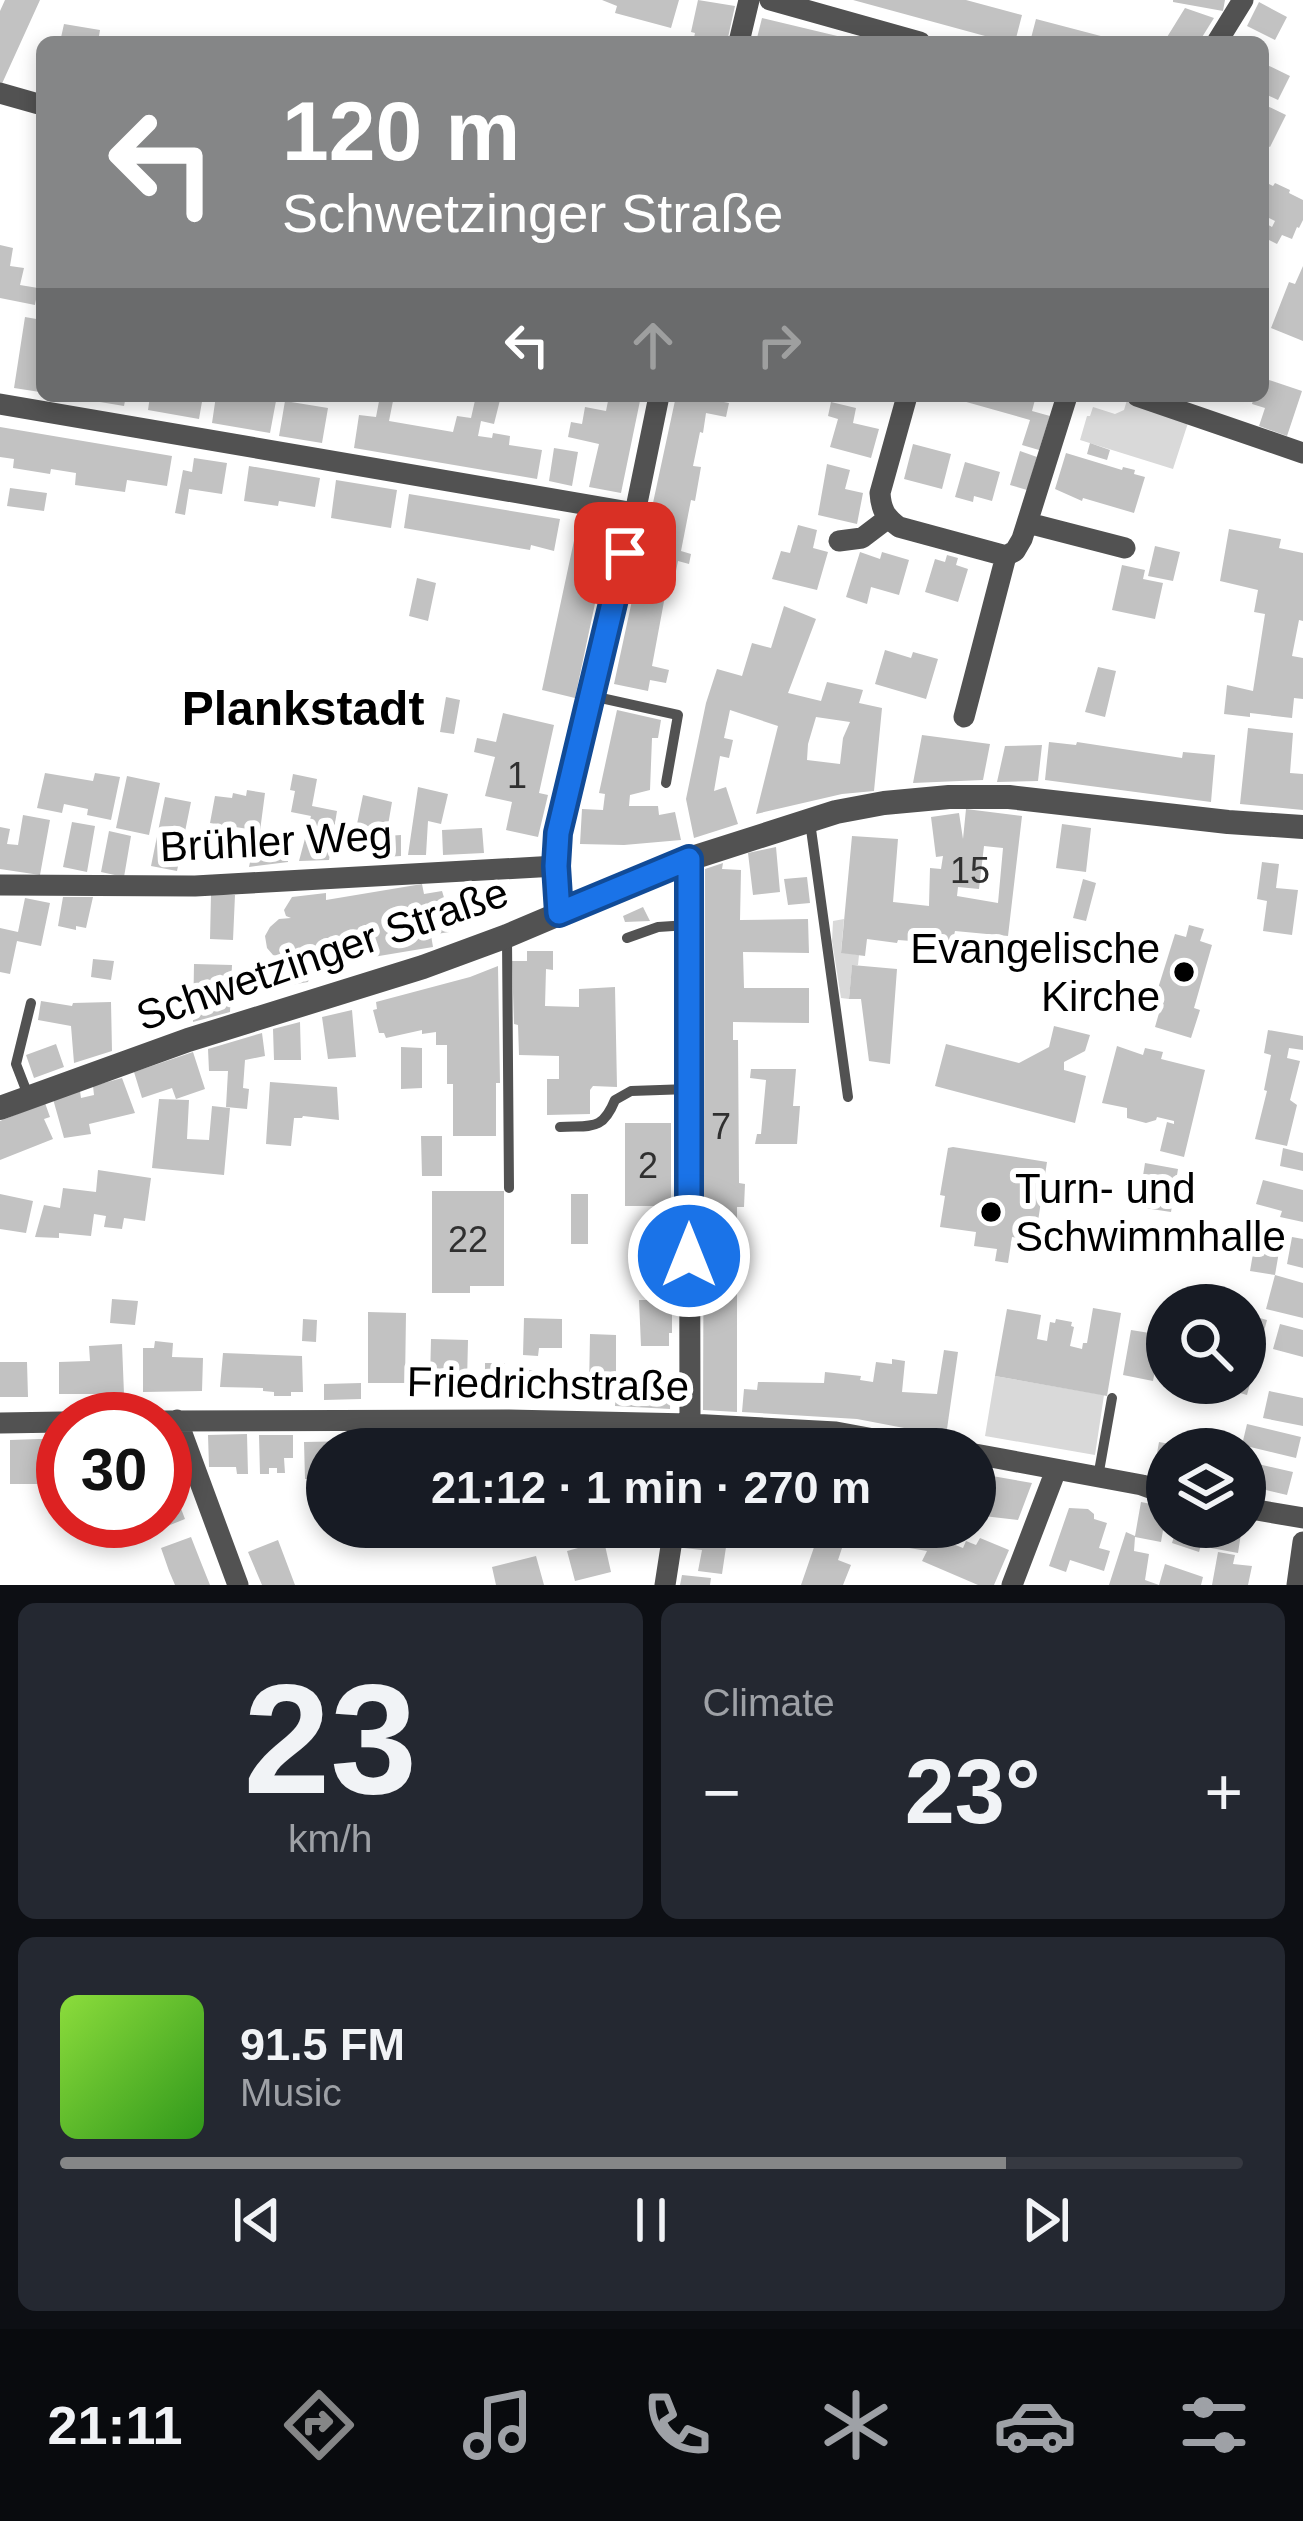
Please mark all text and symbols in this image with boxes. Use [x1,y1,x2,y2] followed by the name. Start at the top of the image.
[84,84,240,240] icon: left
[282,84,520,178] text: 120 m
[282,183,783,243] text: Schwetzinger Straße
[494,312,560,378] icon: left
[620,312,686,378] icon: ahead
[746,312,812,378] icon: right
[574,502,676,604] pin
[592,520,658,586] icon: arrive
[182,682,424,735] district label: Plankstadt
[507,755,527,796] house number: 1
[159,811,393,871] street label: Brühler Weg
[950,850,990,891] house number: 15
[130,868,514,1040] street label: Schwetzinger Straße
[910,925,1160,1020] place label: Evangelische Kirche
[1171,959,1197,985] marker: Evangelische Kirche
[711,1106,731,1147] house number: 7
[638,1145,658,1186] house number: 2
[1015,1165,1286,1260] place label: Turn- und Schwimmhalle
[626,1193,752,1319] position arrow
[978,1199,1004,1225] marker: Turn- und Schwimmhalle
[448,1219,488,1260] house number: 22
[1146,1284,1266,1548] map controls
[1146,1284,1266,1404] button: search
[406,1358,690,1410] street label: Friedrichstraße
[36,1392,192,1548] speed limit sign: 30
[1146,1428,1266,1548] button: layers
[431,1462,871,1513] text: 21:12 · 1 min · 270 m
[243,1652,417,1826] text: 23
[703,1681,835,1724] text: Climate
[905,1742,1041,1842] text: 23°
[703,1755,741,1829] text: −
[1204,1755,1243,1829] text: +
[288,1817,373,1860] text: km/h
[240,2019,405,2070] text: 91.5 FM
[240,2071,342,2114] text: Music
[224,2187,290,2253] icon: previous
[618,2187,684,2253] icon: pause
[1013,2187,1079,2253] icon: next
[277,2383,361,2467] icon: directions
[456,2383,540,2467] icon: music
[635,2383,719,2467] icon: phone
[814,2383,898,2467] icon: climate
[993,2383,1077,2467] icon: car
[1172,2383,1256,2467] icon: filters
[47,2395,183,2455] text: 21:11

